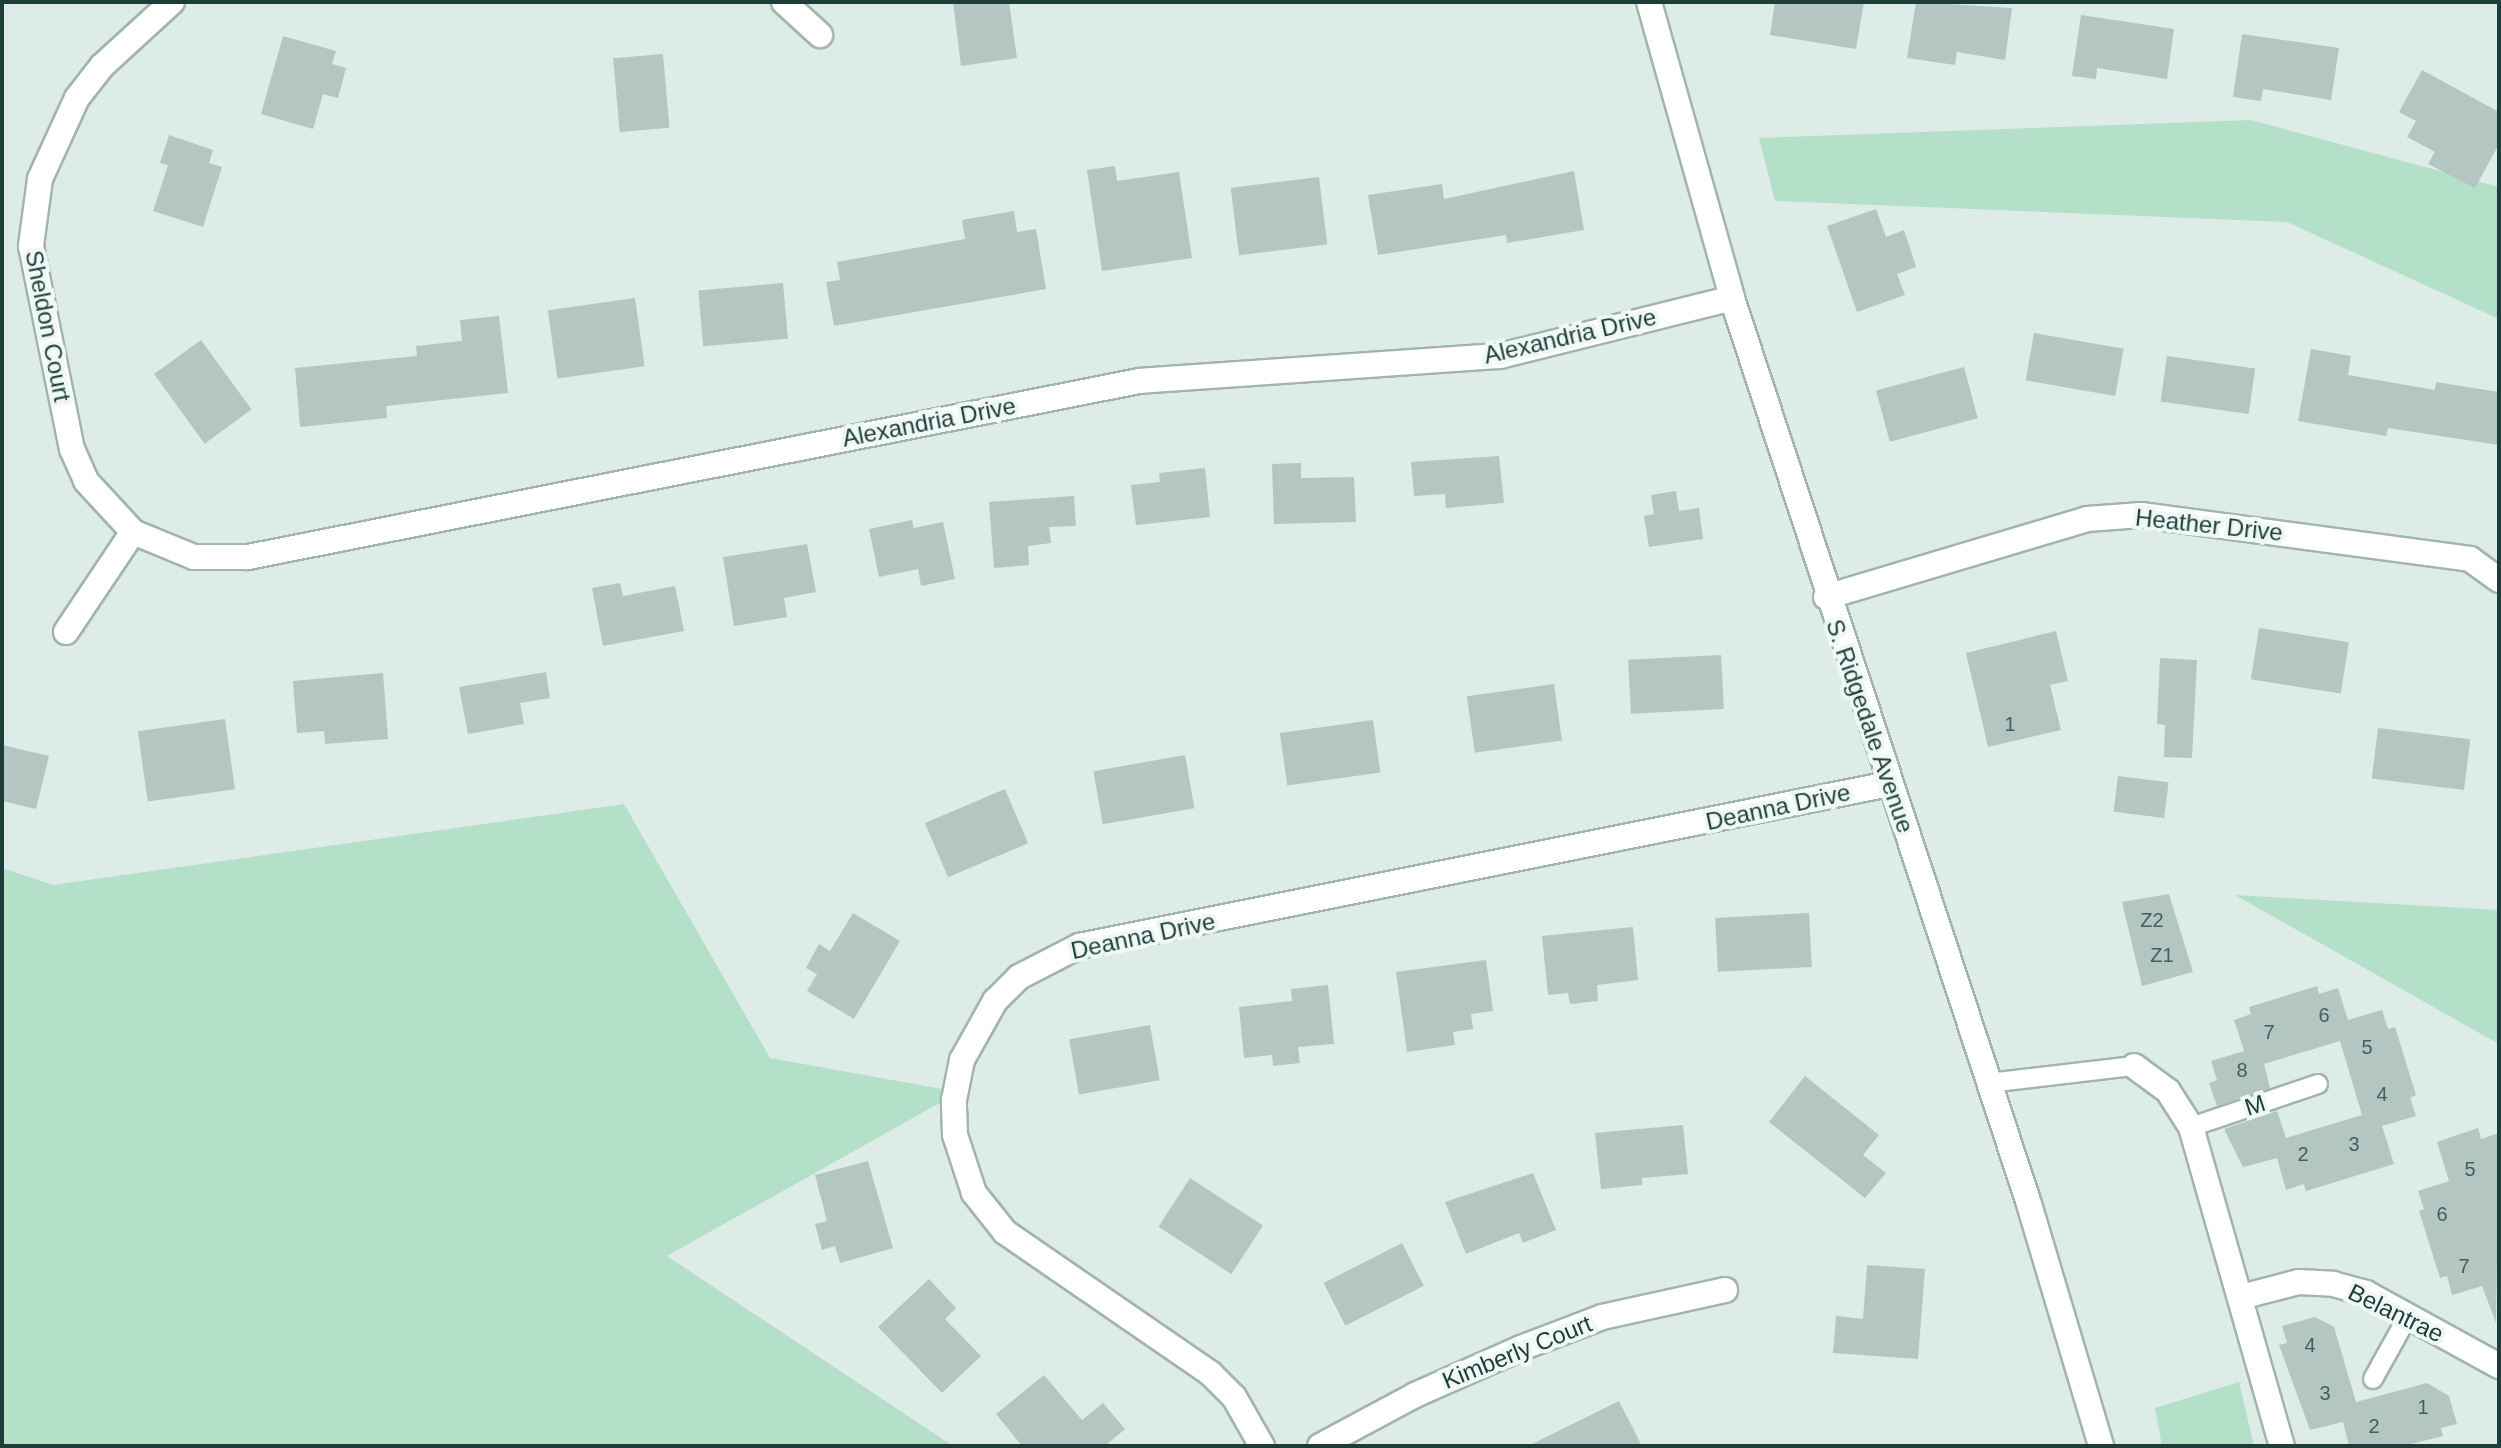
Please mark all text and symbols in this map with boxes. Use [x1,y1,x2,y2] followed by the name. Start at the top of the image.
[19,248,77,404] street label: Sheldon Court
[1481,302,1659,370] street label: Alexandria Drive
[840,391,1018,453] street label: Alexandria Drive
[2134,503,2284,547] street label: Heather Drive
[1820,615,1920,837] street label: S. Ridgedale Avenue
[2004,712,2016,736] house number: 1
[1703,778,1853,836] street label: Deanna Drive
[1068,907,1218,965] street label: Deanna Drive
[2140,908,2164,932] house number: Z2
[2150,943,2174,967] house number: Z1
[2318,1003,2330,1027] house number: 6
[2263,1020,2275,1044] house number: 7
[2361,1035,2373,1059] house number: 5
[2236,1058,2248,1082] house number: 8
[2376,1082,2388,1106] house number: 4
[2241,1088,2269,1122] street label: M
[2348,1132,2360,1156] house number: 3
[2297,1142,2309,1166] house number: 2
[2464,1157,2476,1181] house number: 5
[2436,1202,2448,1226] house number: 6
[2458,1254,2470,1278] house number: 7
[2344,1278,2448,1348] street label: Belantrae
[1438,1309,1596,1395] street label: Kimberly Court
[2304,1333,2316,1357] house number: 4
[2319,1381,2331,1405] house number: 3
[2417,1395,2429,1419] house number: 1
[2368,1414,2380,1438] house number: 2

